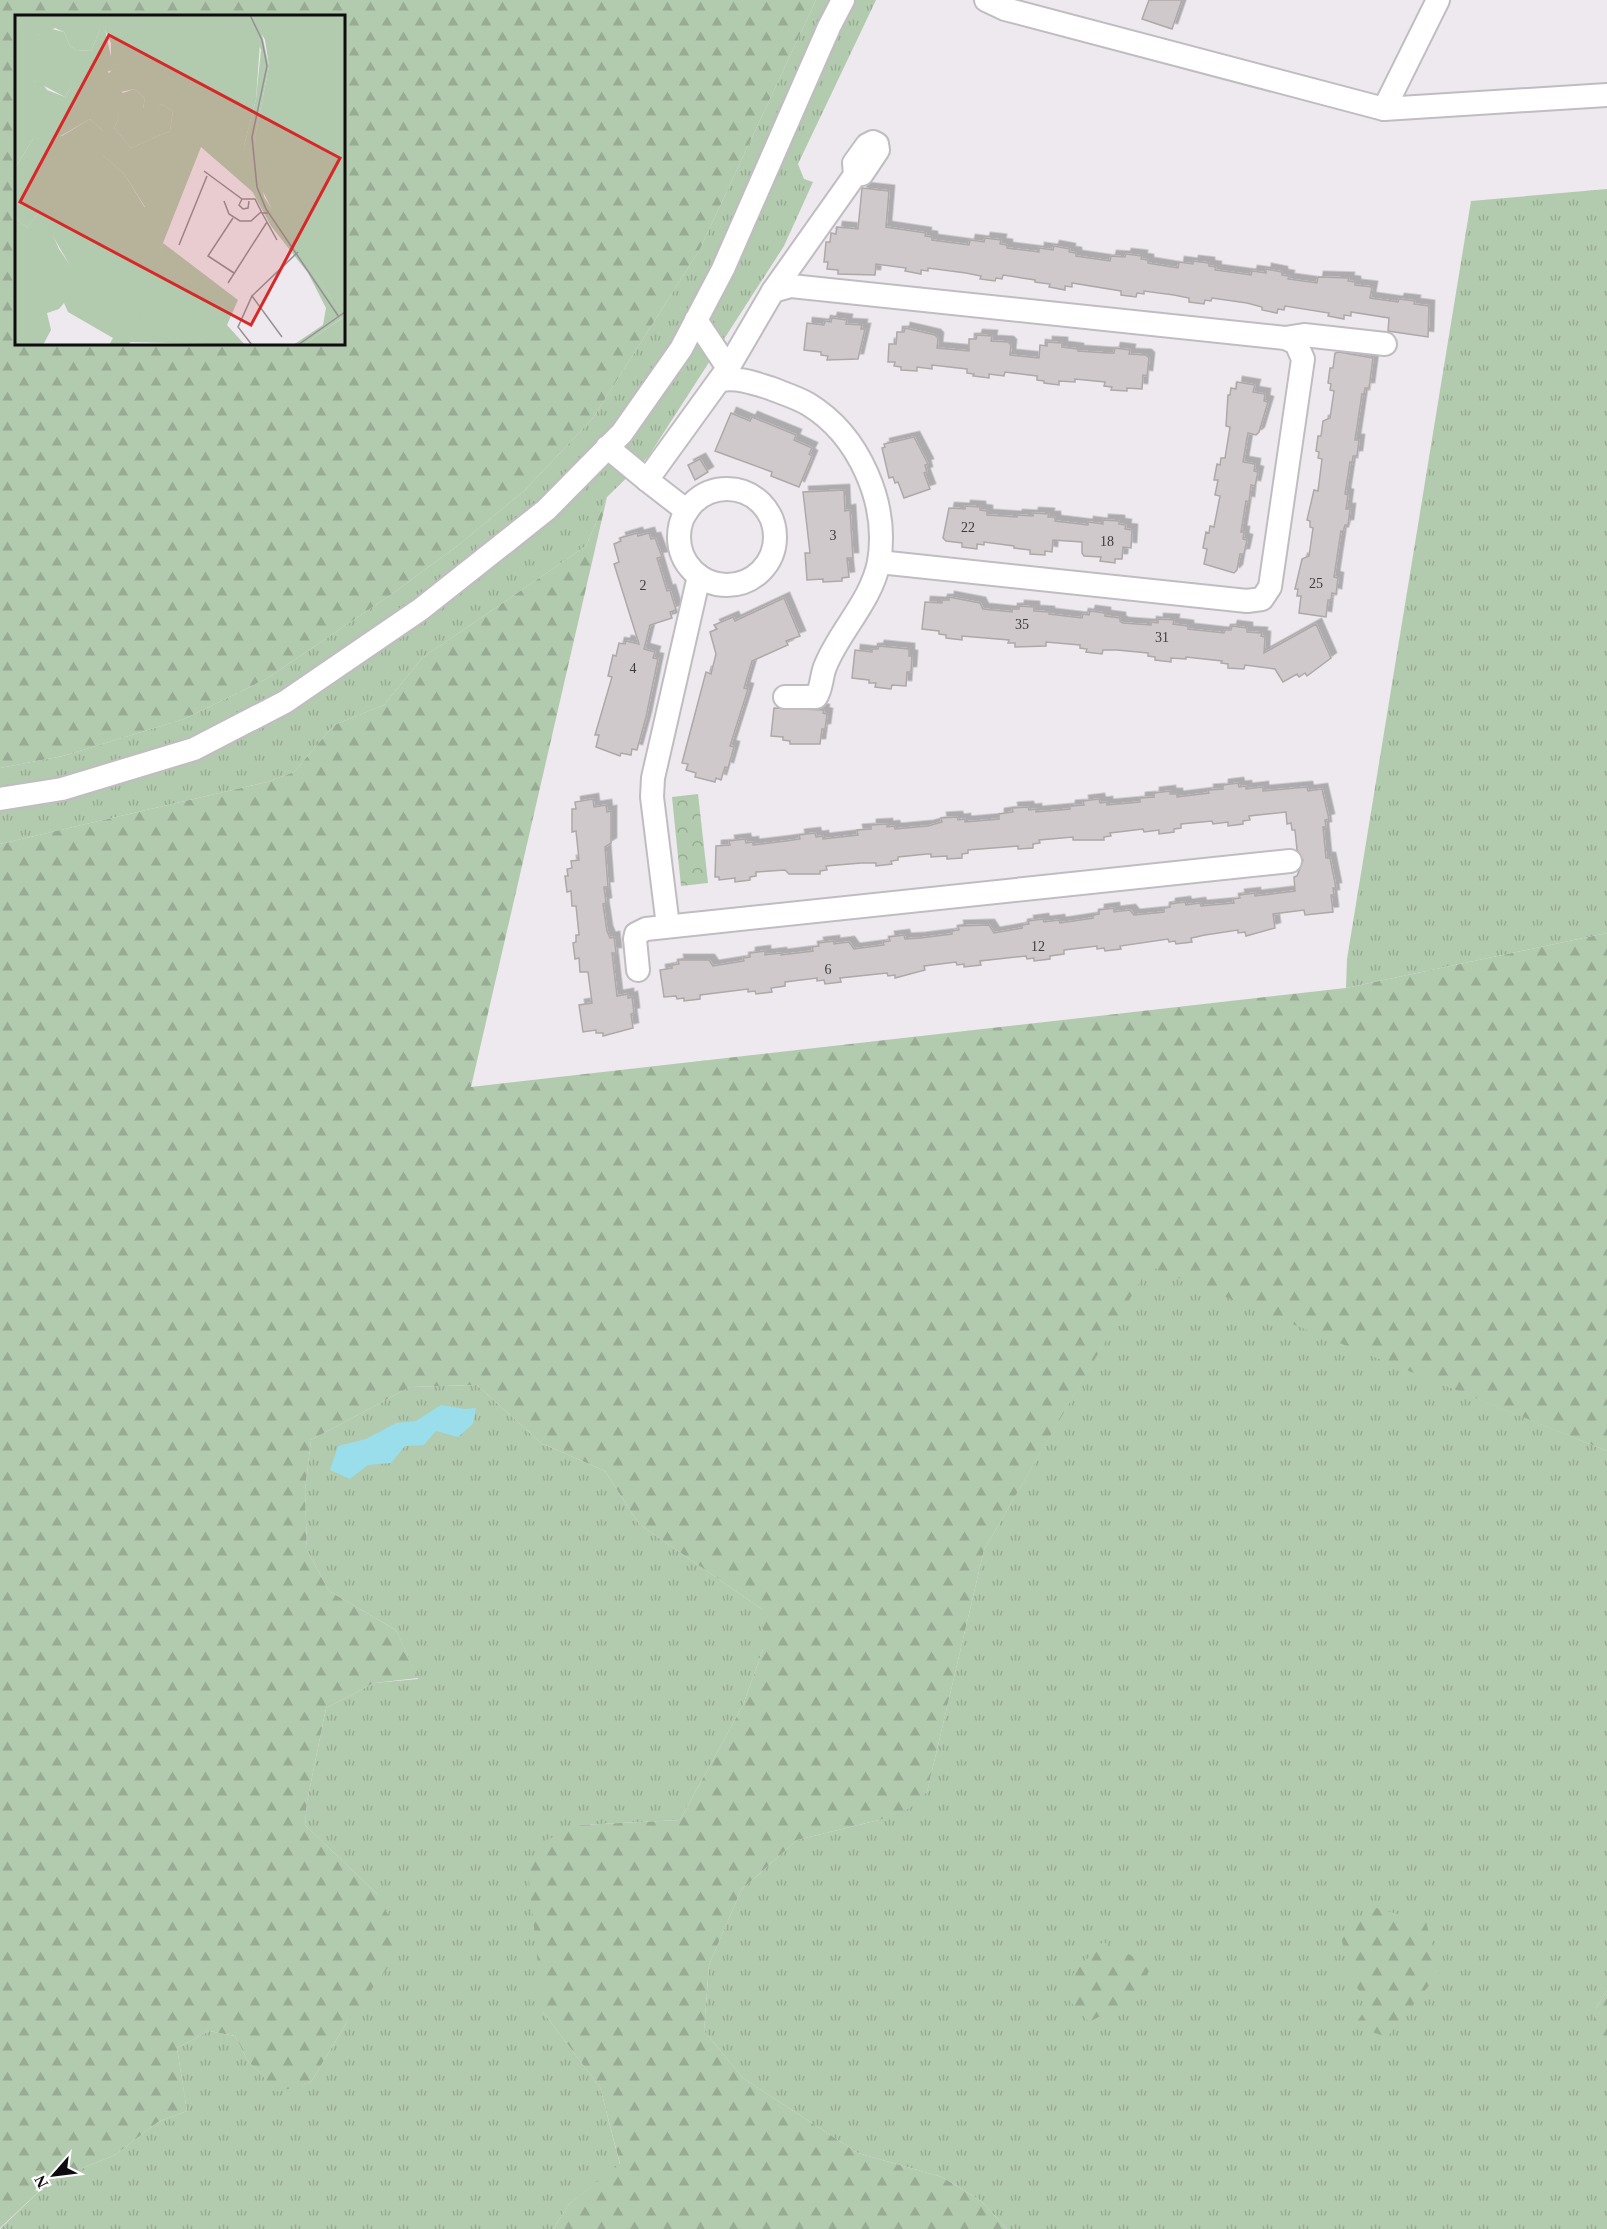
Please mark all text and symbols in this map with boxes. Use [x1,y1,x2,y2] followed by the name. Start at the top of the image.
[15,15,345,345] inset map
[961,520,975,535] house number: 22
[830,528,837,543] house number: 3
[1100,534,1114,549] house number: 18
[1309,576,1323,591] house number: 25
[640,578,647,593] house number: 2
[1015,617,1029,632] house number: 35
[1155,630,1169,645] house number: 31
[630,661,637,676] house number: 4
[1031,939,1045,954] house number: 12
[825,962,832,977] house number: 6
[24,2145,84,2205] north arrow
[31,2172,51,2191] text: N

